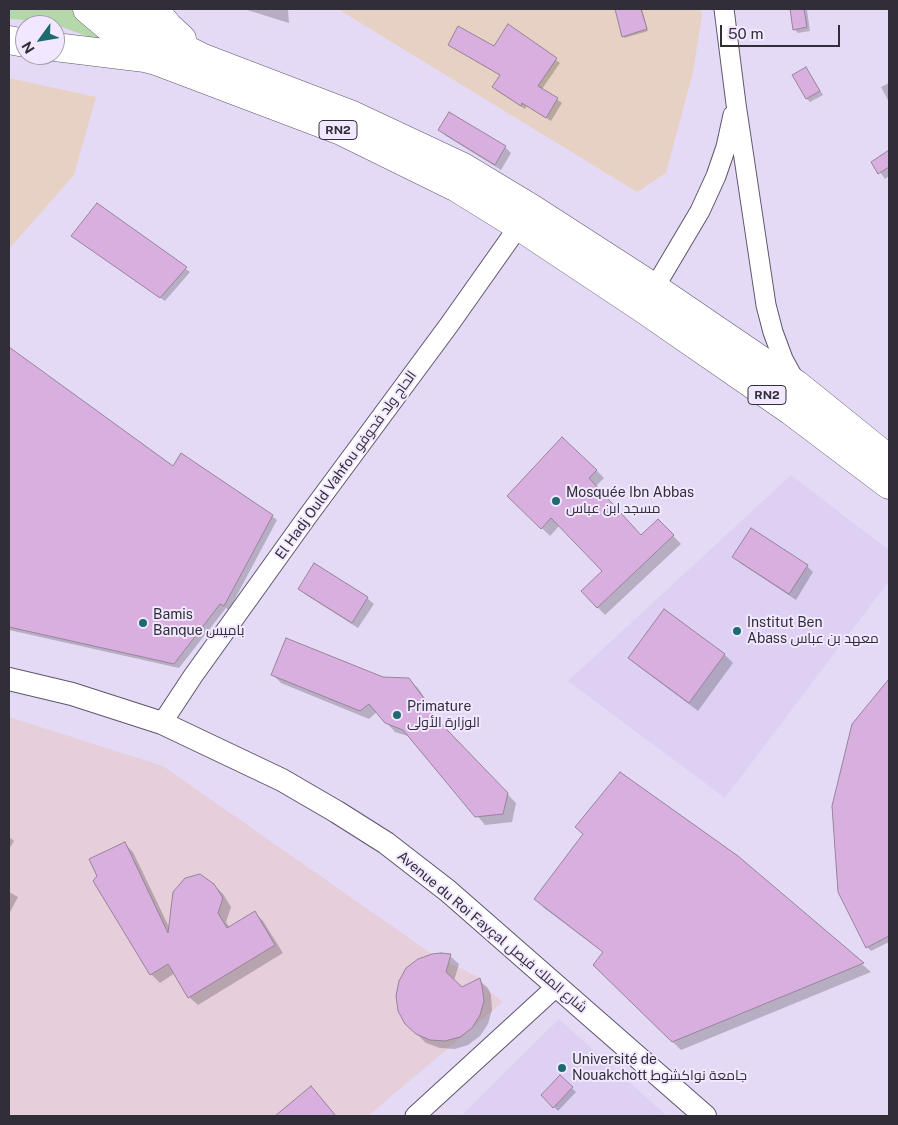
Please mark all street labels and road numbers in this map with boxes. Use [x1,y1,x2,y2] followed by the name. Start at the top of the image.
[319,120,357,140] road number: RN2
[272,367,420,563] street label: El Hadj Ould Vahfou الحاج ولد فحوفو
[748,386,786,404] road number: RN2
[394,848,590,1016] street label: Avenue du Roi Fayçal شارع الملك فيصل

